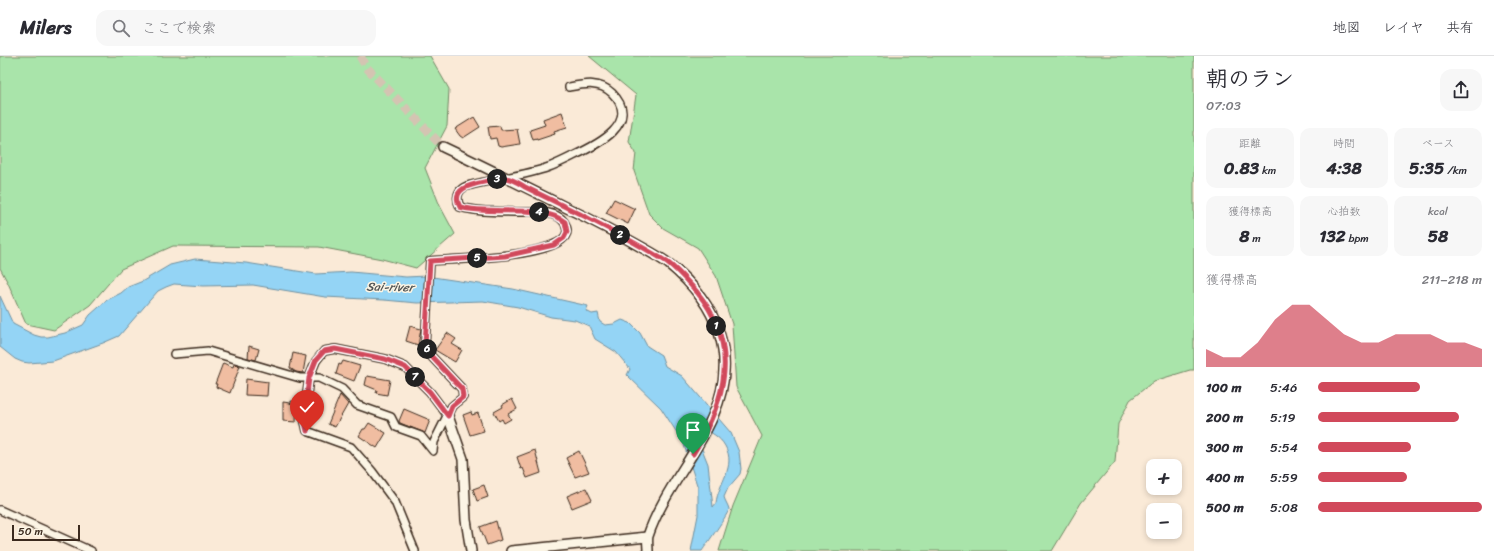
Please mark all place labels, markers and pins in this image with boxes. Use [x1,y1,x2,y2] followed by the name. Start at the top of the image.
[487,169,507,189] pin: 3
[529,202,549,222] pin: 4
[610,225,630,245] pin: 2
[467,248,487,268] pin: 5
[706,316,726,336] pin: 1
[417,339,437,359] pin: 6
[405,367,425,387] pin: 7
[290,390,324,431] pin
[676,413,710,454] pin

